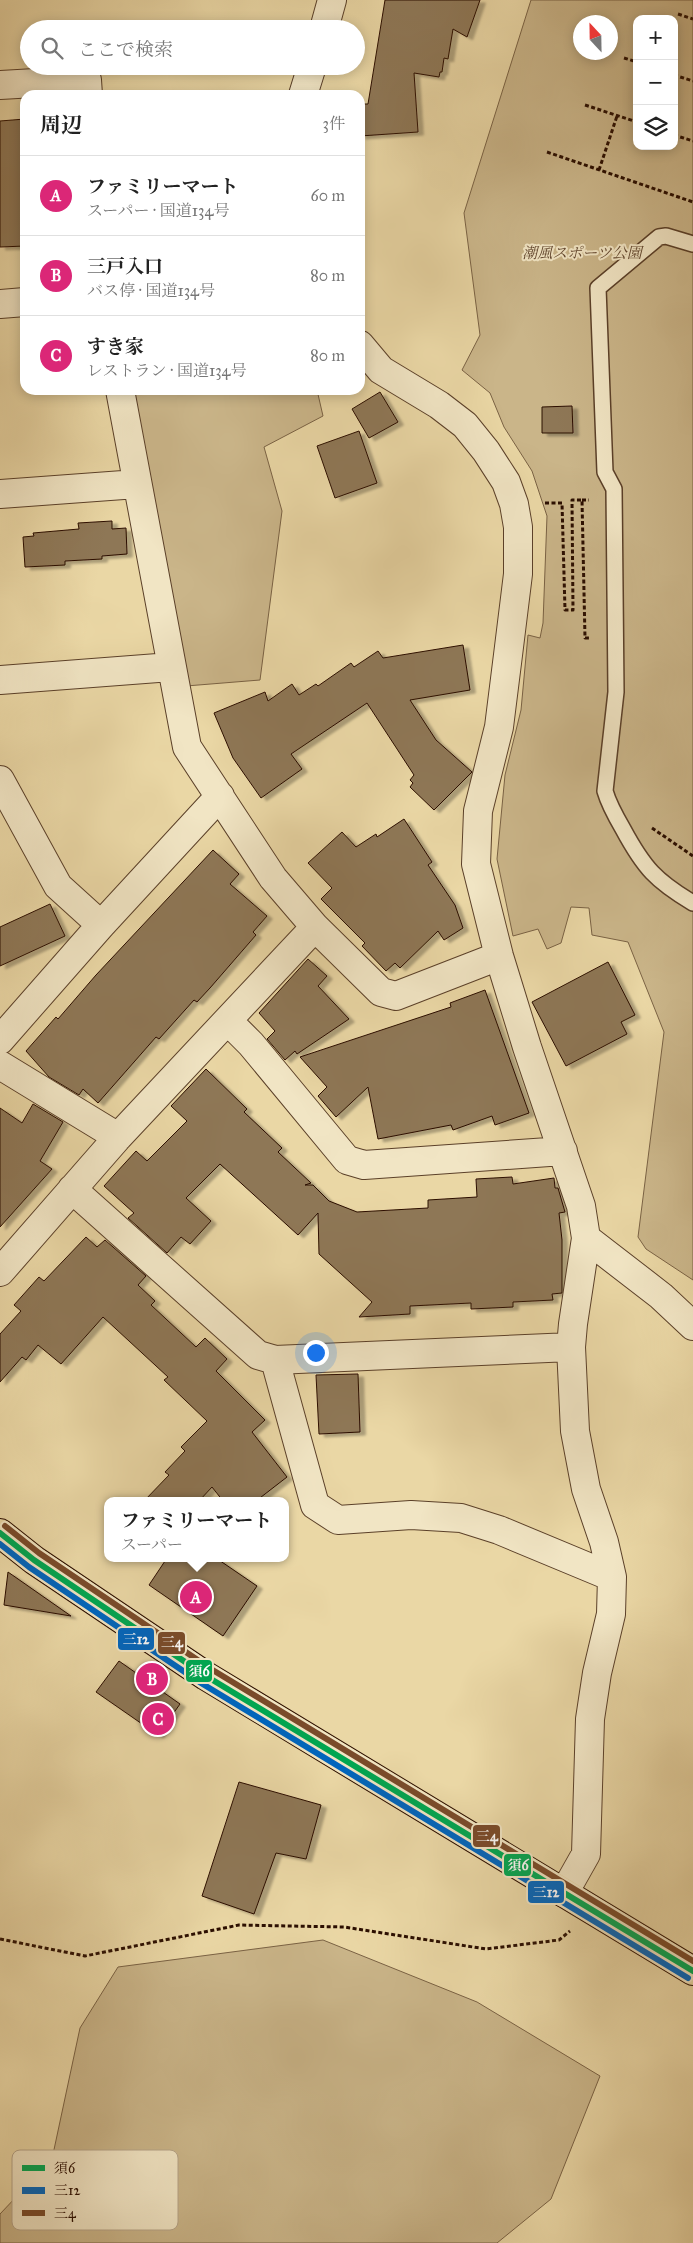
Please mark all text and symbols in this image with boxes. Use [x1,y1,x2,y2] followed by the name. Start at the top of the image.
[573,15,618,60] north arrow
[633,15,678,150] map controls
[633,15,678,60] button: +
[20,20,365,75] search box
[38,34,66,62] icon: search
[78,38,173,61] text: ここで検索
[633,60,678,105] button: −
[633,105,678,150] button: layers
[40,112,82,138] text: 周辺
[323,114,345,133] text: 3件
[87,175,239,198] text: ファミリーマート
[51,186,61,205] text: A
[311,186,345,205] text: 60 m
[87,201,229,220] text: スーパー · 国道134号
[522,244,645,262] park label: 潮風スポーツ公園
[87,255,163,278] text: 三戸入口
[51,266,61,285] text: B
[310,266,345,285] text: 80 m
[87,281,215,300] text: バス停 · 国道134号
[87,335,144,358] text: すき家
[51,346,61,365] text: C
[310,346,345,365] text: 80 m
[87,361,247,380] text: レストラン · 国道134号
[303,1340,329,1366] your location
[104,1497,289,1562] popup
[121,1509,272,1532] text: ファミリーマート
[121,1535,183,1554] text: スーパー
[180,1578,212,1616] pin: A
[117,1627,155,1651] line badge: 三12
[123,1631,150,1648] text: 三12
[157,1631,186,1655] line badge: 三4
[161,1634,184,1652] text: 三4
[185,1659,213,1683] line badge: 須6
[136,1660,168,1698] pin: B
[188,1663,210,1680] text: 須6
[142,1700,174,1738] pin: C
[472,1824,501,1848] line badge: 三4
[476,1828,499,1846] text: 三4
[503,1853,532,1877] line badge: 須6
[507,1857,529,1874] text: 須6
[527,1880,565,1904] line badge: 三12
[533,1884,560,1901] text: 三12
[12,2150,178,2230] legend
[54,2160,76,2177] text: 須6
[54,2182,81,2199] text: 三12
[54,2205,77,2222] text: 三4

